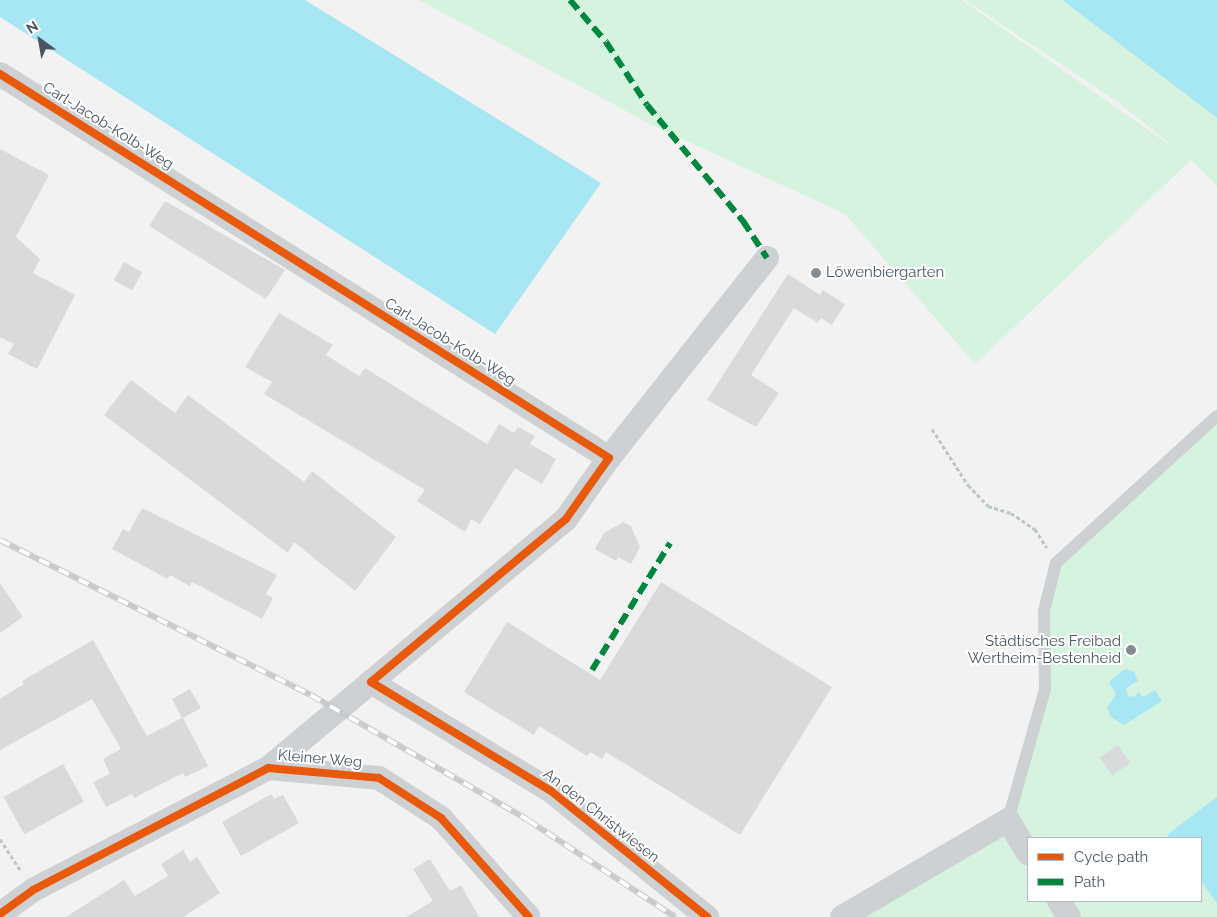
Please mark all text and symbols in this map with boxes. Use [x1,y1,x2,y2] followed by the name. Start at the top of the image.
[15,15,65,65] north arrow
[23,18,41,37] text: N
[39,78,177,174] street label: Carl-Jacob-Kolb-Weg
[826,264,944,282] place label: Löwenbiergarten
[810,267,822,279] marker: Löwenbiergarten
[381,294,519,390] street label: Carl-Jacob-Kolb-Weg
[968,632,1121,667] place label: Städtisches Freibad Wertheim-Bestenheid
[1125,644,1137,656] marker: Städtisches Freibad Wertheim-Bestenheid
[277,746,363,772] street label: Kleiner Weg
[539,765,663,867] street label: An den Christwiesen
[1027,837,1202,902] legend
[1074,848,1148,866] text: Cycle path
[1074,873,1105,891] text: Path

